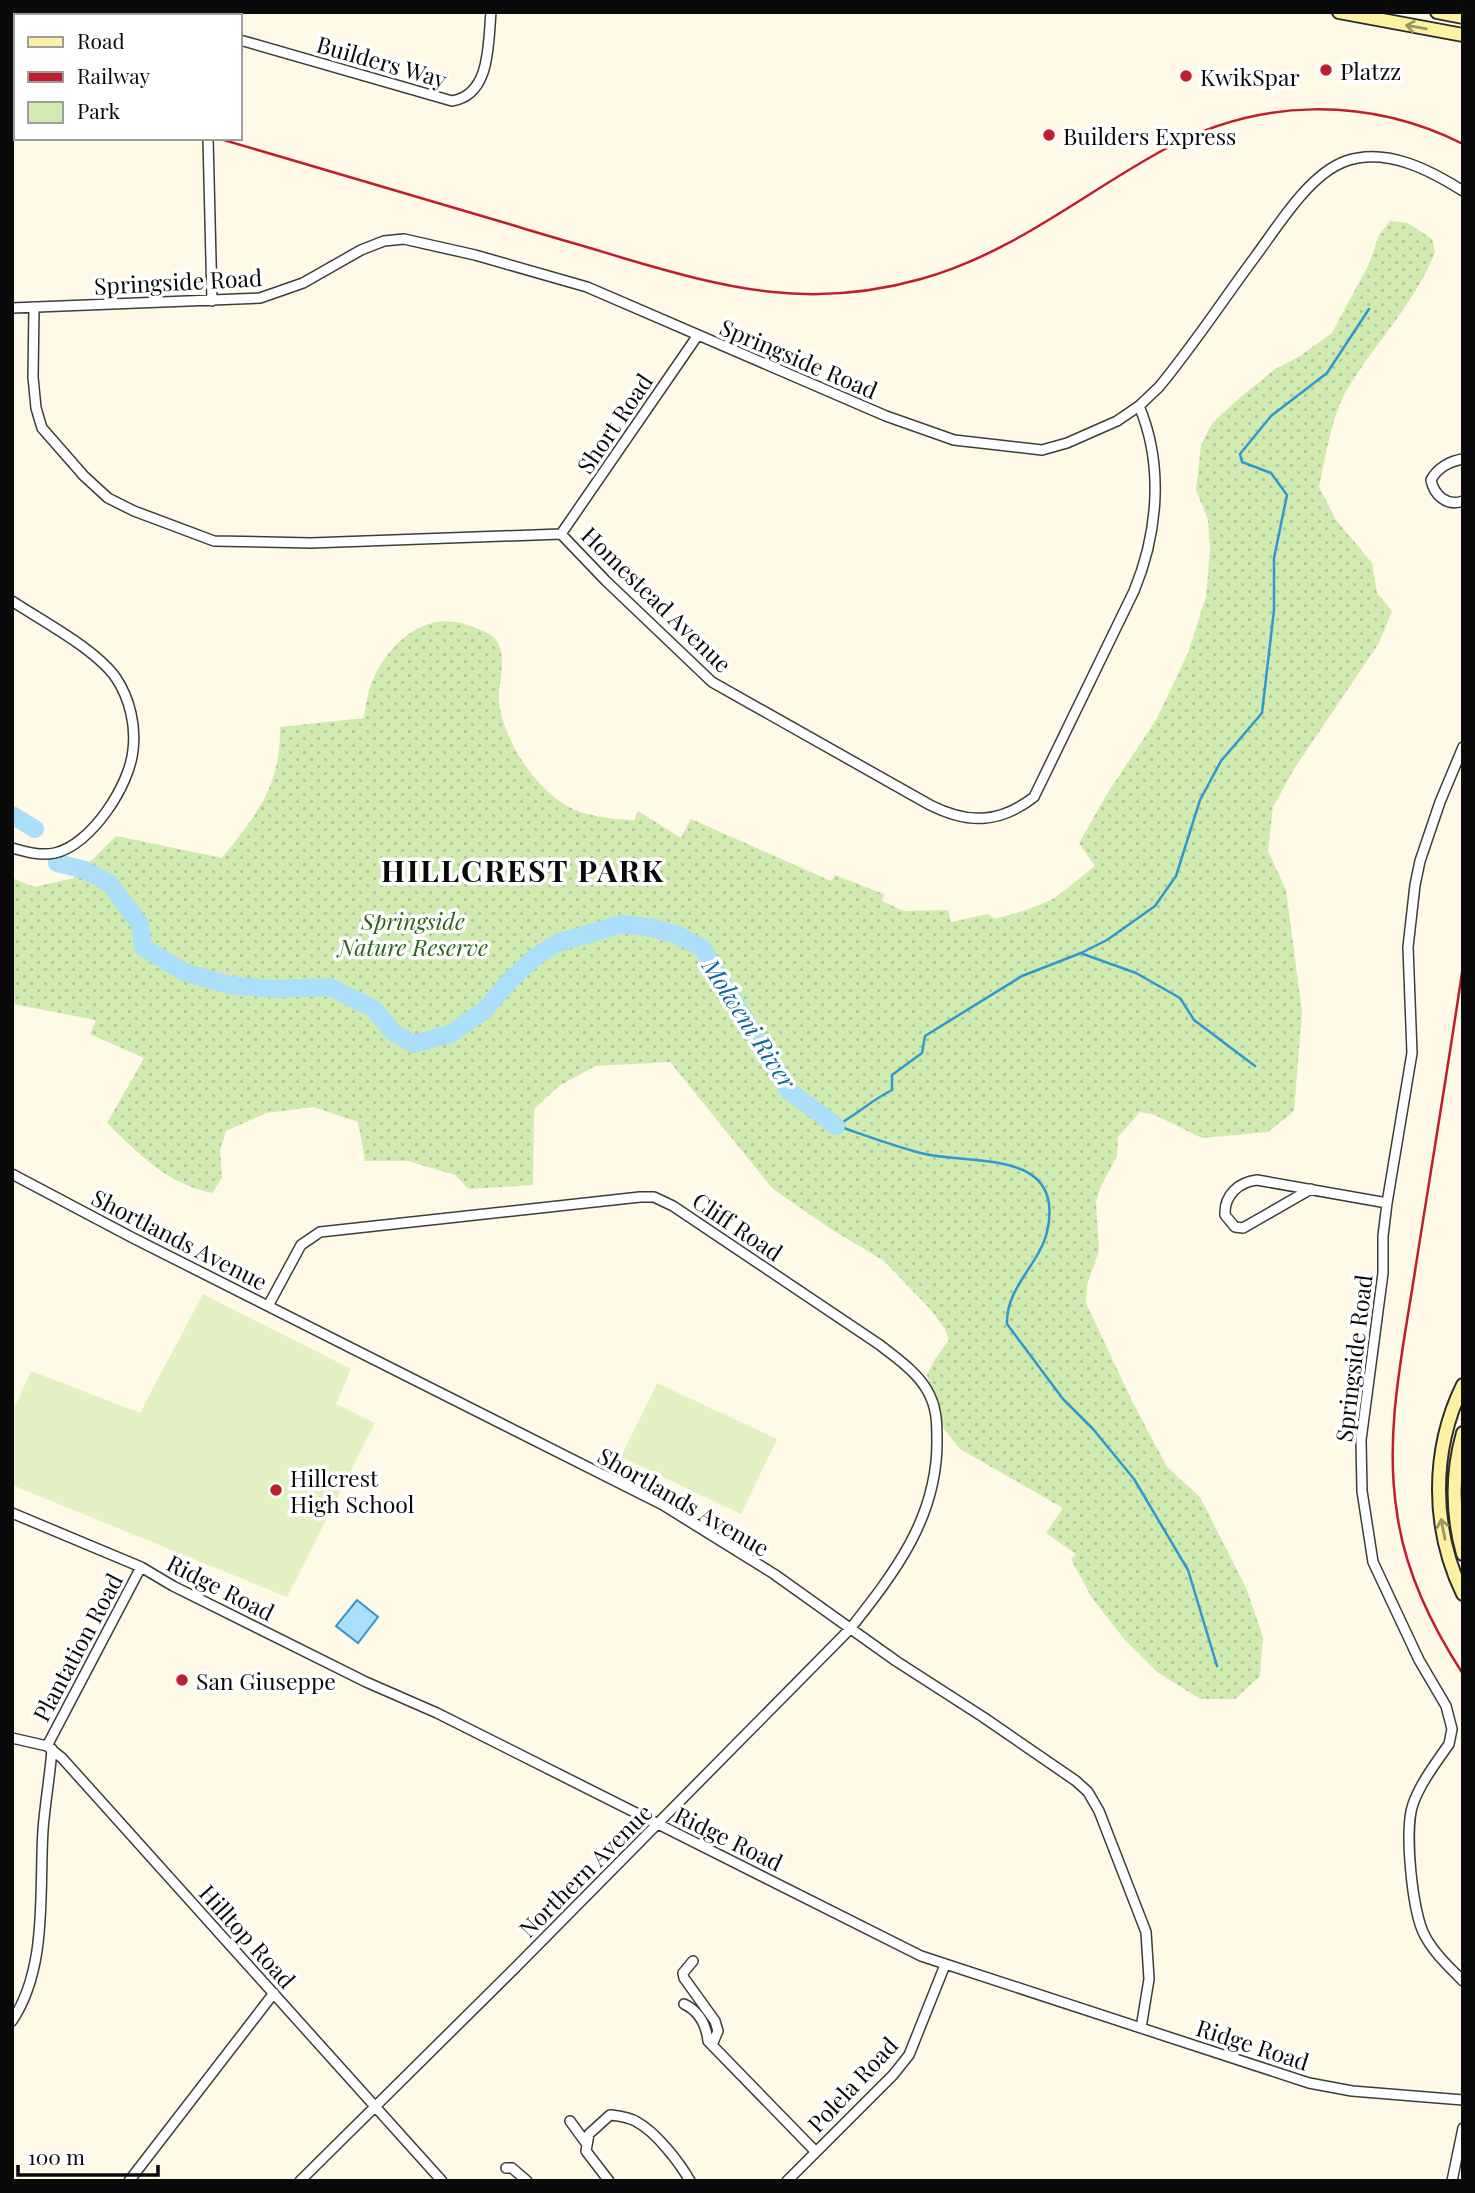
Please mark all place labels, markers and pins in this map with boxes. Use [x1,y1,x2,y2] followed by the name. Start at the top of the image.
[1340,55,1401,86] place label: Platzz
[1200,61,1300,92] place label: KwikSpar
[1318,62,1334,78] marker: Platzz
[1178,68,1194,84] marker: KwikSpar
[1063,120,1236,151] place label: Builders Express
[1041,127,1057,143] marker: Builders Express
[290,1462,415,1519] place label: Hillcrest High School
[268,1482,284,1498] marker: Hillcrest High School
[196,1665,336,1696] place label: San Giuseppe
[174,1672,190,1688] marker: San Giuseppe

